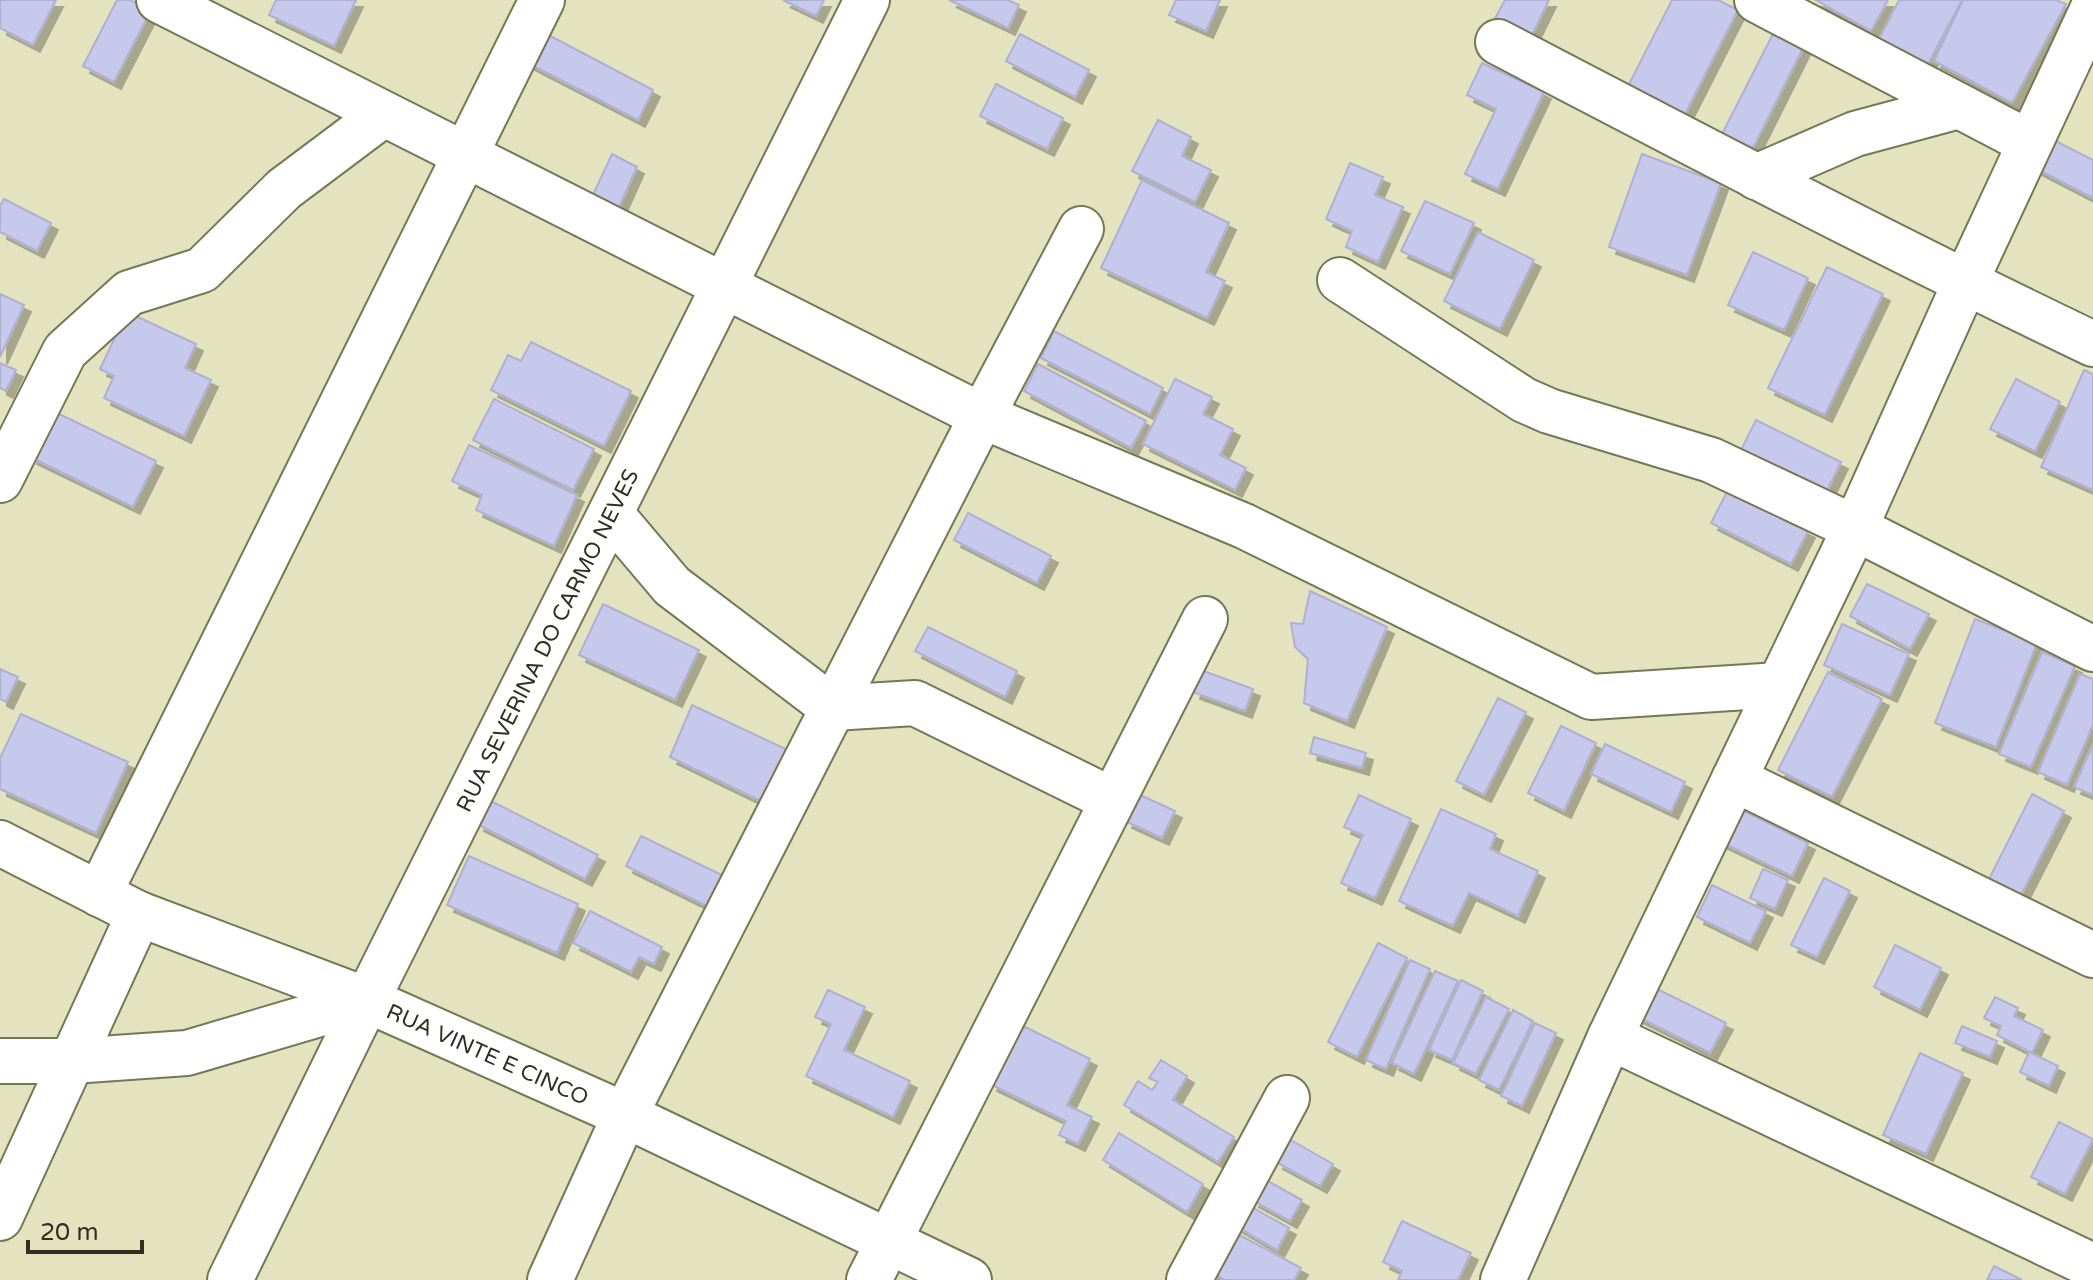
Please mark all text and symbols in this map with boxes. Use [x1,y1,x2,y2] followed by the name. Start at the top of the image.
[451,465,644,816] street label: RUA SEVERINA DO CARMO NEVES
[382,998,592,1111] street label: RUA VINTE E CINCO
[28,1204,142,1254] scale bar
[40,1218,98,1247] text: 20 m

